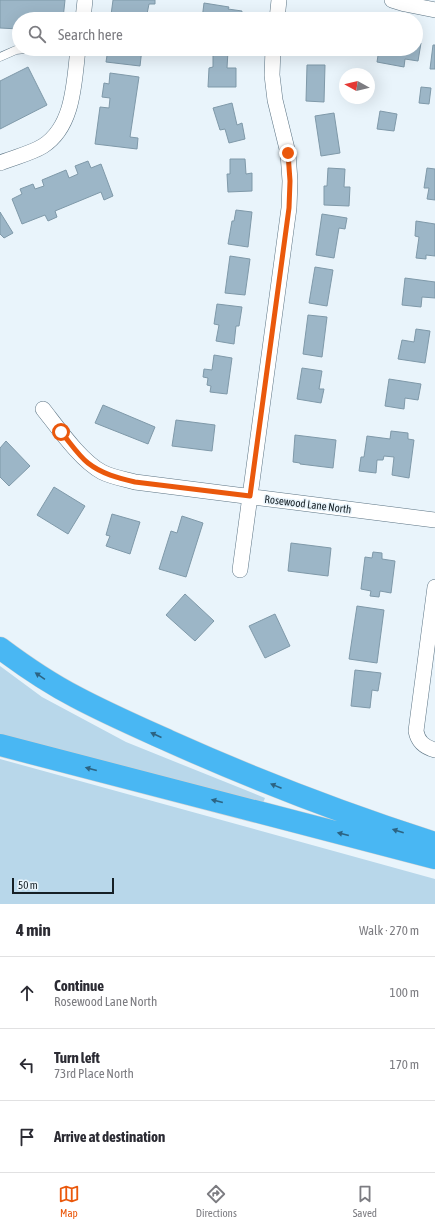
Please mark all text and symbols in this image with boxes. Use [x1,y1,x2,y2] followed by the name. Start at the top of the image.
[12,12,423,56] search box
[26,23,48,45] icon: search
[58,26,123,43] text: Search here
[339,68,375,104] north arrow
[279,144,297,162] route end
[52,423,70,441] route start
[264,493,352,515] street label: Rosewood Lane North
[35,673,46,680] one-way arrow
[151,732,162,738] one-way arrow
[85,766,97,772] one-way arrow
[269,783,281,789] one-way arrow
[211,798,223,804] one-way arrow
[391,828,403,834] one-way arrow
[337,830,349,836] one-way arrow
[12,876,114,895] scale bar
[18,879,38,891] text: 50 m
[16,920,51,940] text: 4 min
[359,923,419,938] text: Walk · 270 m
[54,977,104,994] text: Continue
[16,982,38,1004] icon: ahead
[390,985,419,1000] text: 100 m
[54,994,157,1009] text: Rosewood Lane North
[54,1049,100,1066] text: Turn left
[16,1054,38,1076] icon: left
[390,1057,419,1072] text: 170 m
[54,1066,134,1081] text: 73rd Place North
[16,1126,38,1148] icon: arrive
[54,1128,165,1145] text: Arrive at destination
[58,1183,80,1219] tab: Map
[196,1183,237,1219] tab: Directions
[353,1183,377,1219] tab: Saved

